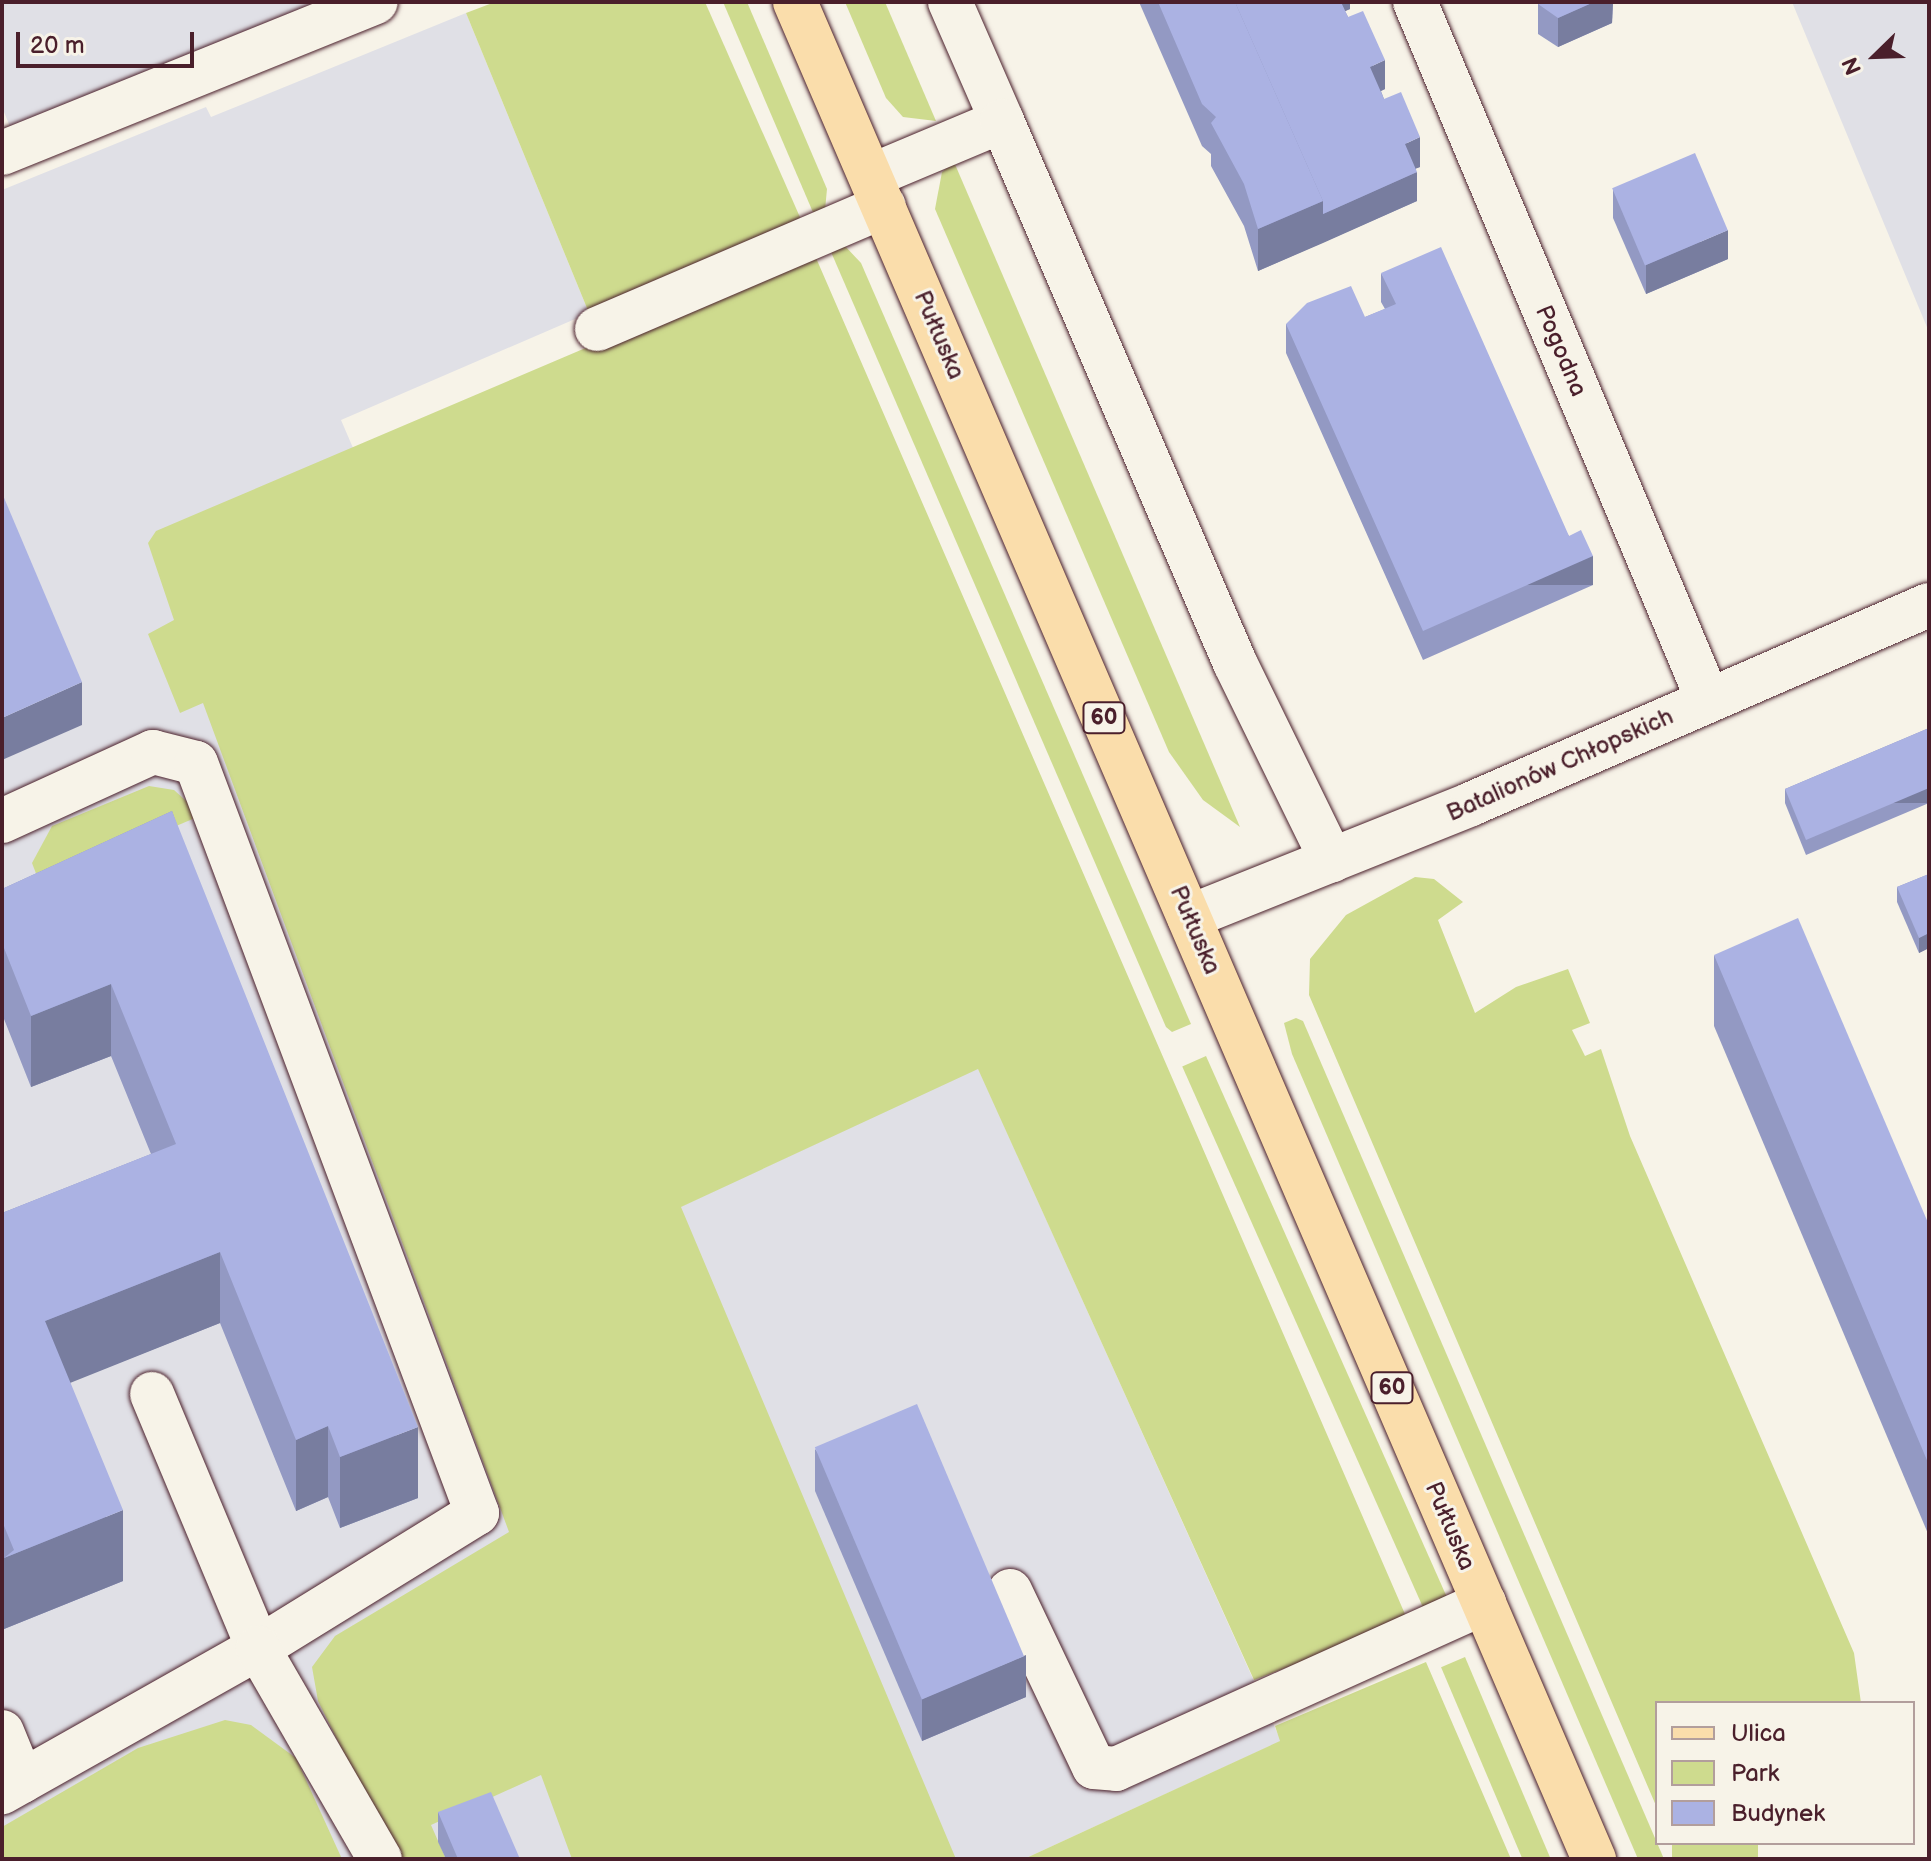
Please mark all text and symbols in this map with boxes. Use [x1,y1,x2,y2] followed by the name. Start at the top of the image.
[20,16,198,66] scale bar
[1835,16,1915,96] north arrow
[30,31,85,60] text: 20 m
[1837,53,1868,78] text: N
[908,286,970,384] street label: Pułtuska
[1529,301,1593,401] street label: Pogodna
[1082,700,1126,736] road number: 60
[1442,702,1678,828] street label: Batalionów Chłopskich
[1164,881,1226,979] street label: Pułtuska
[1370,1370,1414,1406] road number: 60
[1419,1477,1481,1575] street label: Pułtuska
[1655,1701,1915,1845] legend
[1731,1719,1786,1748] text: Ulica
[1731,1759,1779,1788] text: Park
[1731,1799,1825,1828] text: Budynek

